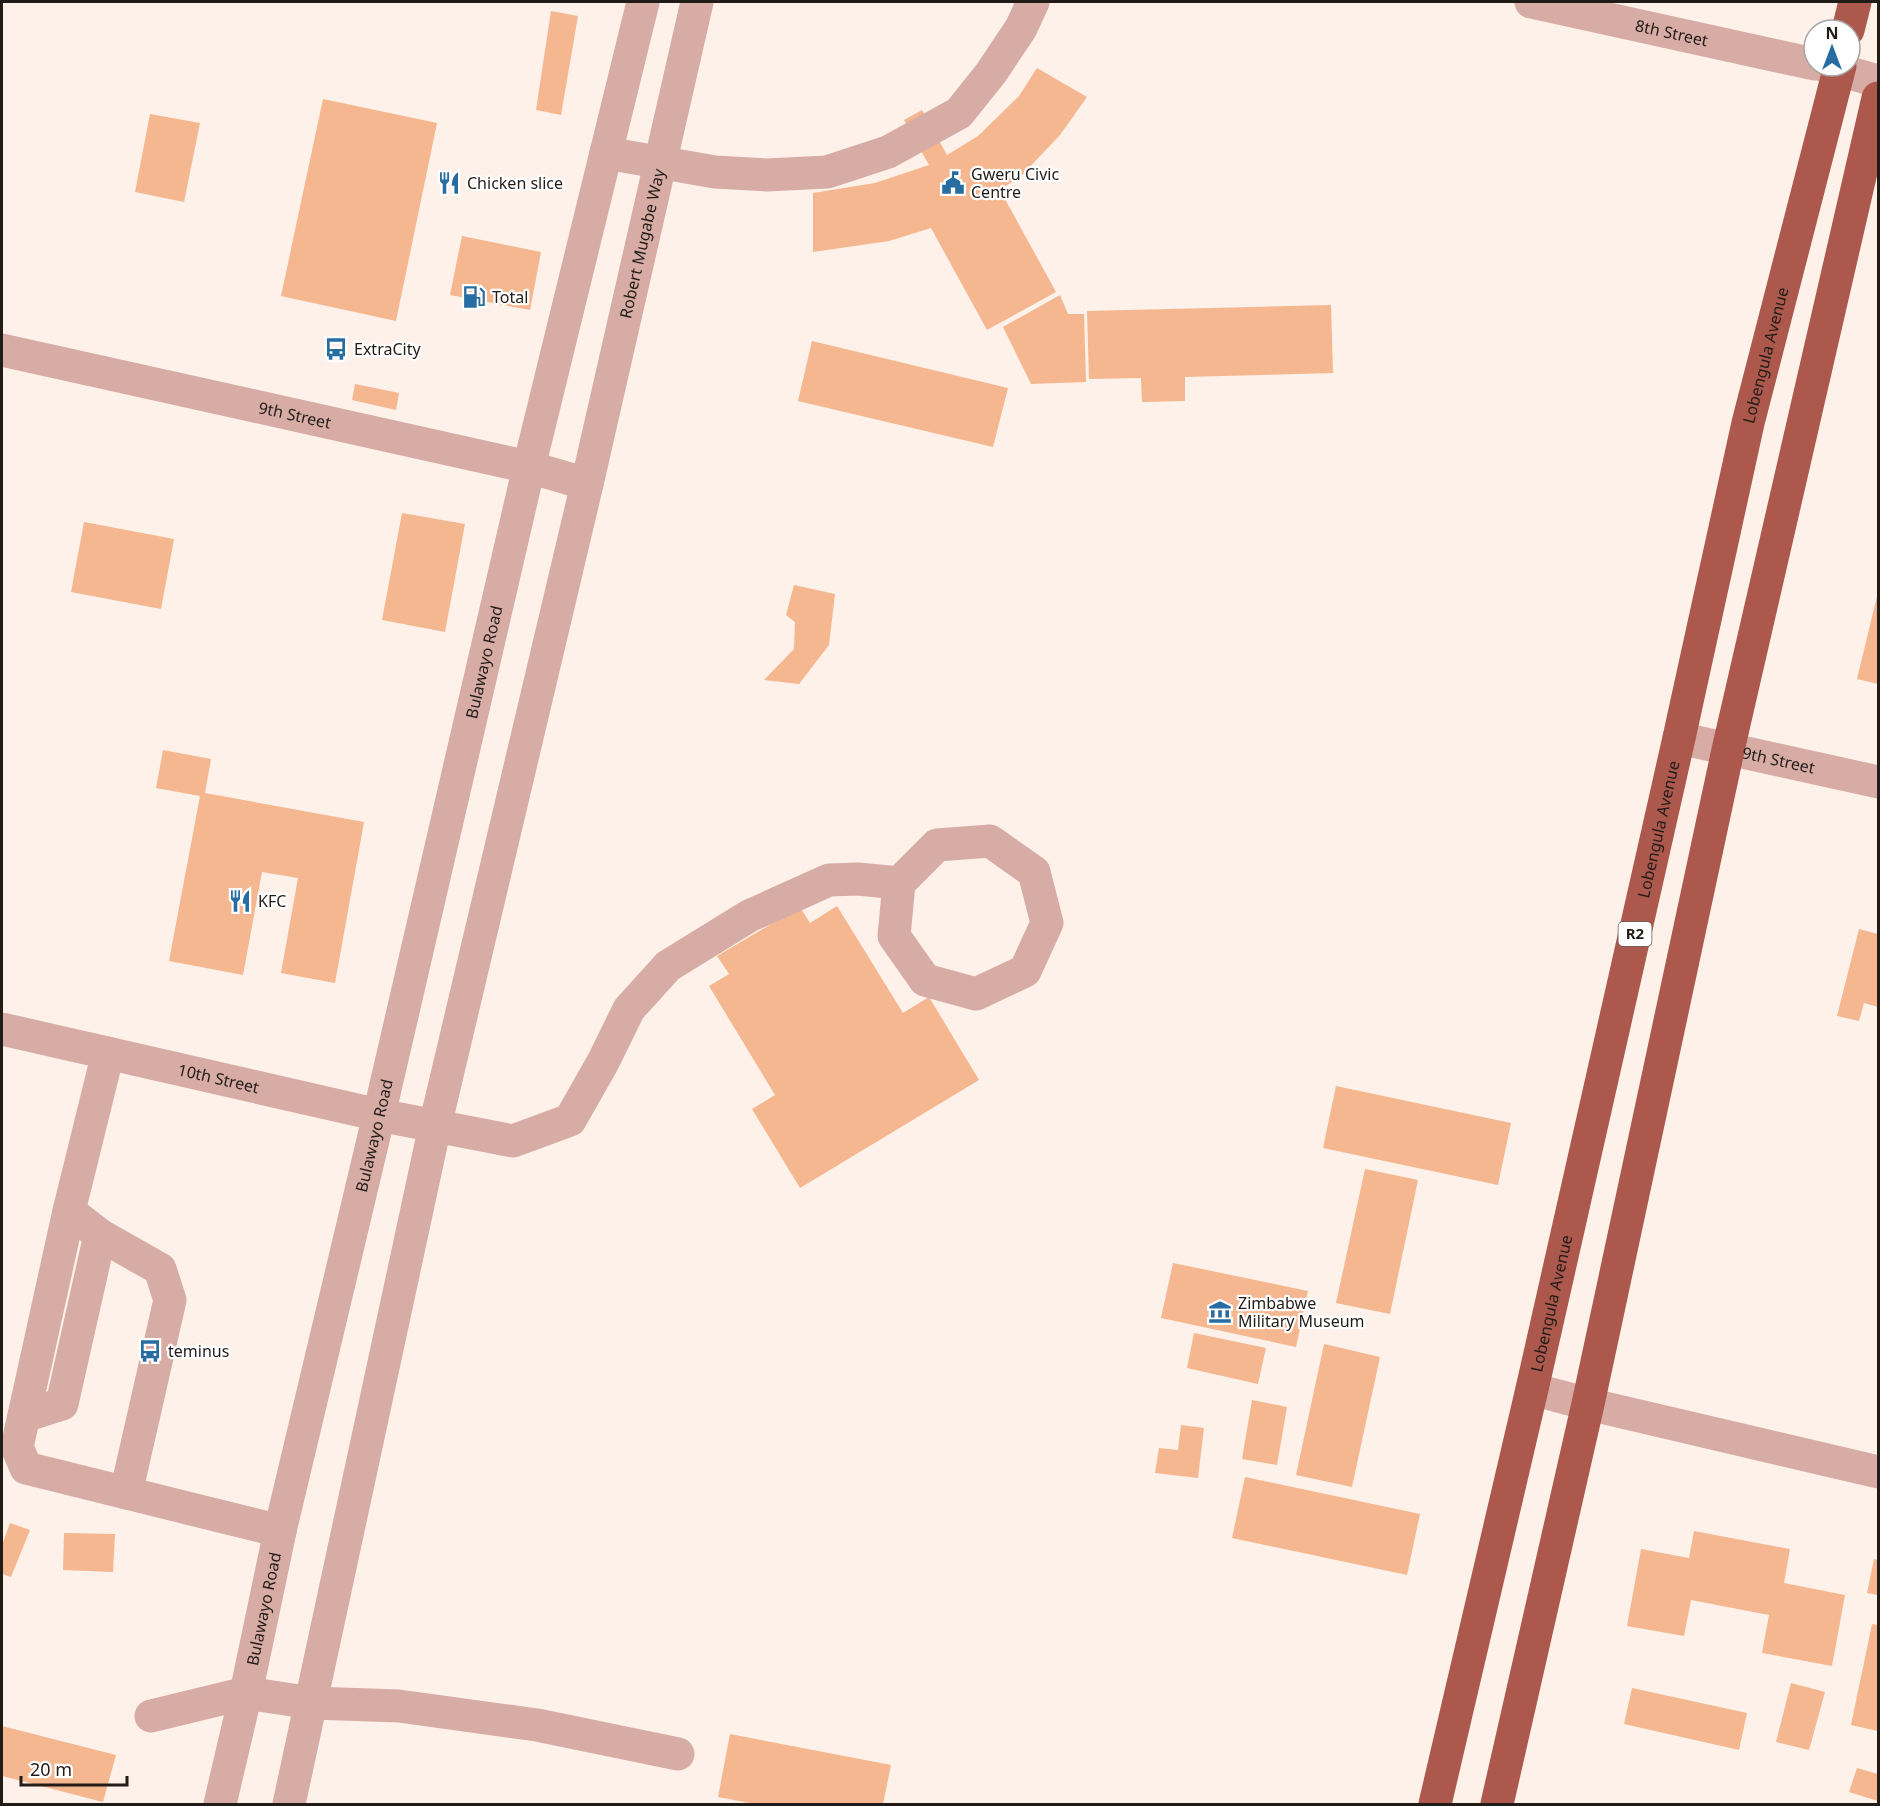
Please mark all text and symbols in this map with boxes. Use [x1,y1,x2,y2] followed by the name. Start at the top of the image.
[1633,14,1710,51] street label: 8th Street
[1802,18,1862,78] north arrow
[1825,22,1839,44] text: N
[971,163,1059,203] place label: Gweru Civic Centre
[614,166,670,321] street label: Robert Mugabe Way
[436,170,462,196] restaurant icon: Chicken slice
[940,170,966,196] public building icon: Gweru Civic Centre
[467,172,563,194] place label: Chicken slice
[461,284,487,310] fuel station icon: Total
[1737,285,1794,426] street label: Lobengula Avenue
[492,286,528,308] place label: Total
[323,336,349,362] bus stop icon: ExtraCity
[354,338,421,360] place label: ExtraCity
[257,396,333,434] street label: 9th Street
[460,603,508,721] street label: Bulawayo Road
[1740,741,1817,779] street label: 9th Street
[1632,759,1685,900] street label: Lobengula Avenue
[227,888,253,914] restaurant icon: KFC
[258,890,286,912] place label: KFC
[1618,922,1652,946] road number: R2
[176,1058,261,1098] street label: 10th Street
[350,1077,398,1194] street label: Bulawayo Road
[1525,1233,1578,1374] street label: Lobengula Avenue
[1238,1292,1365,1332] place label: Zimbabwe Military Museum
[1207,1299,1233,1325] museum icon: Zimbabwe Military Museum
[137,1338,163,1364] bus stop icon: teminus
[168,1340,229,1362] place label: teminus
[241,1550,286,1668] street label: Bulawayo Road
[21,1749,128,1787] scale bar
[30,1757,72,1781] text: 20 m

